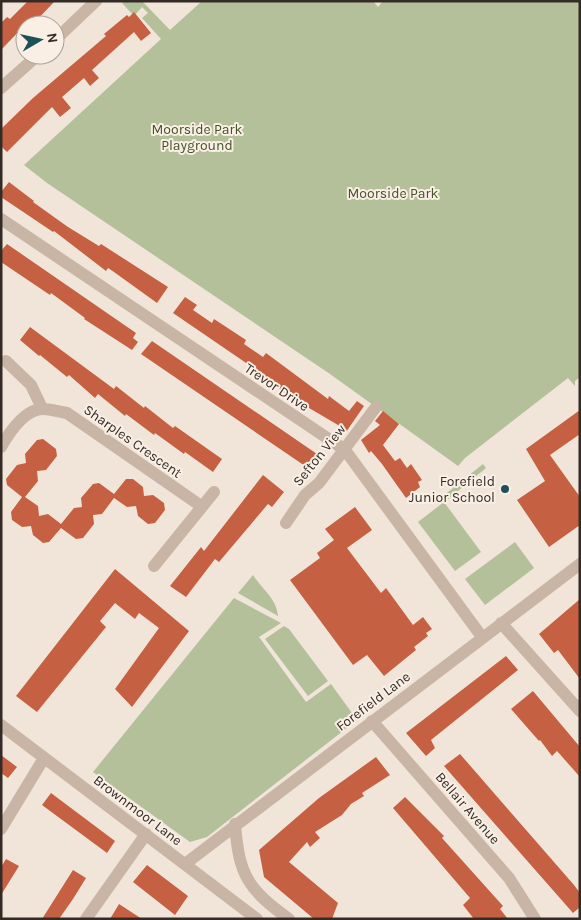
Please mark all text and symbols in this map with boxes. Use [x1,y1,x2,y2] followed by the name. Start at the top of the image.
[15,15,65,65] north arrow
[43,32,62,44] text: N
[152,121,243,154] park label: Moorside Park Playground
[348,185,439,202] park label: Moorside Park
[241,360,312,415] street label: Trevor Drive
[80,401,185,482] street label: Sharples Crescent
[289,421,349,490] street label: Sefton View
[409,473,495,506] place label: Forefield Junior School
[499,483,511,495] marker: Forefield Junior School
[333,668,414,735] street label: Forefield Lane
[432,769,504,848] street label: Bellair Avenue
[90,772,185,849] street label: Brownmoor Lane

